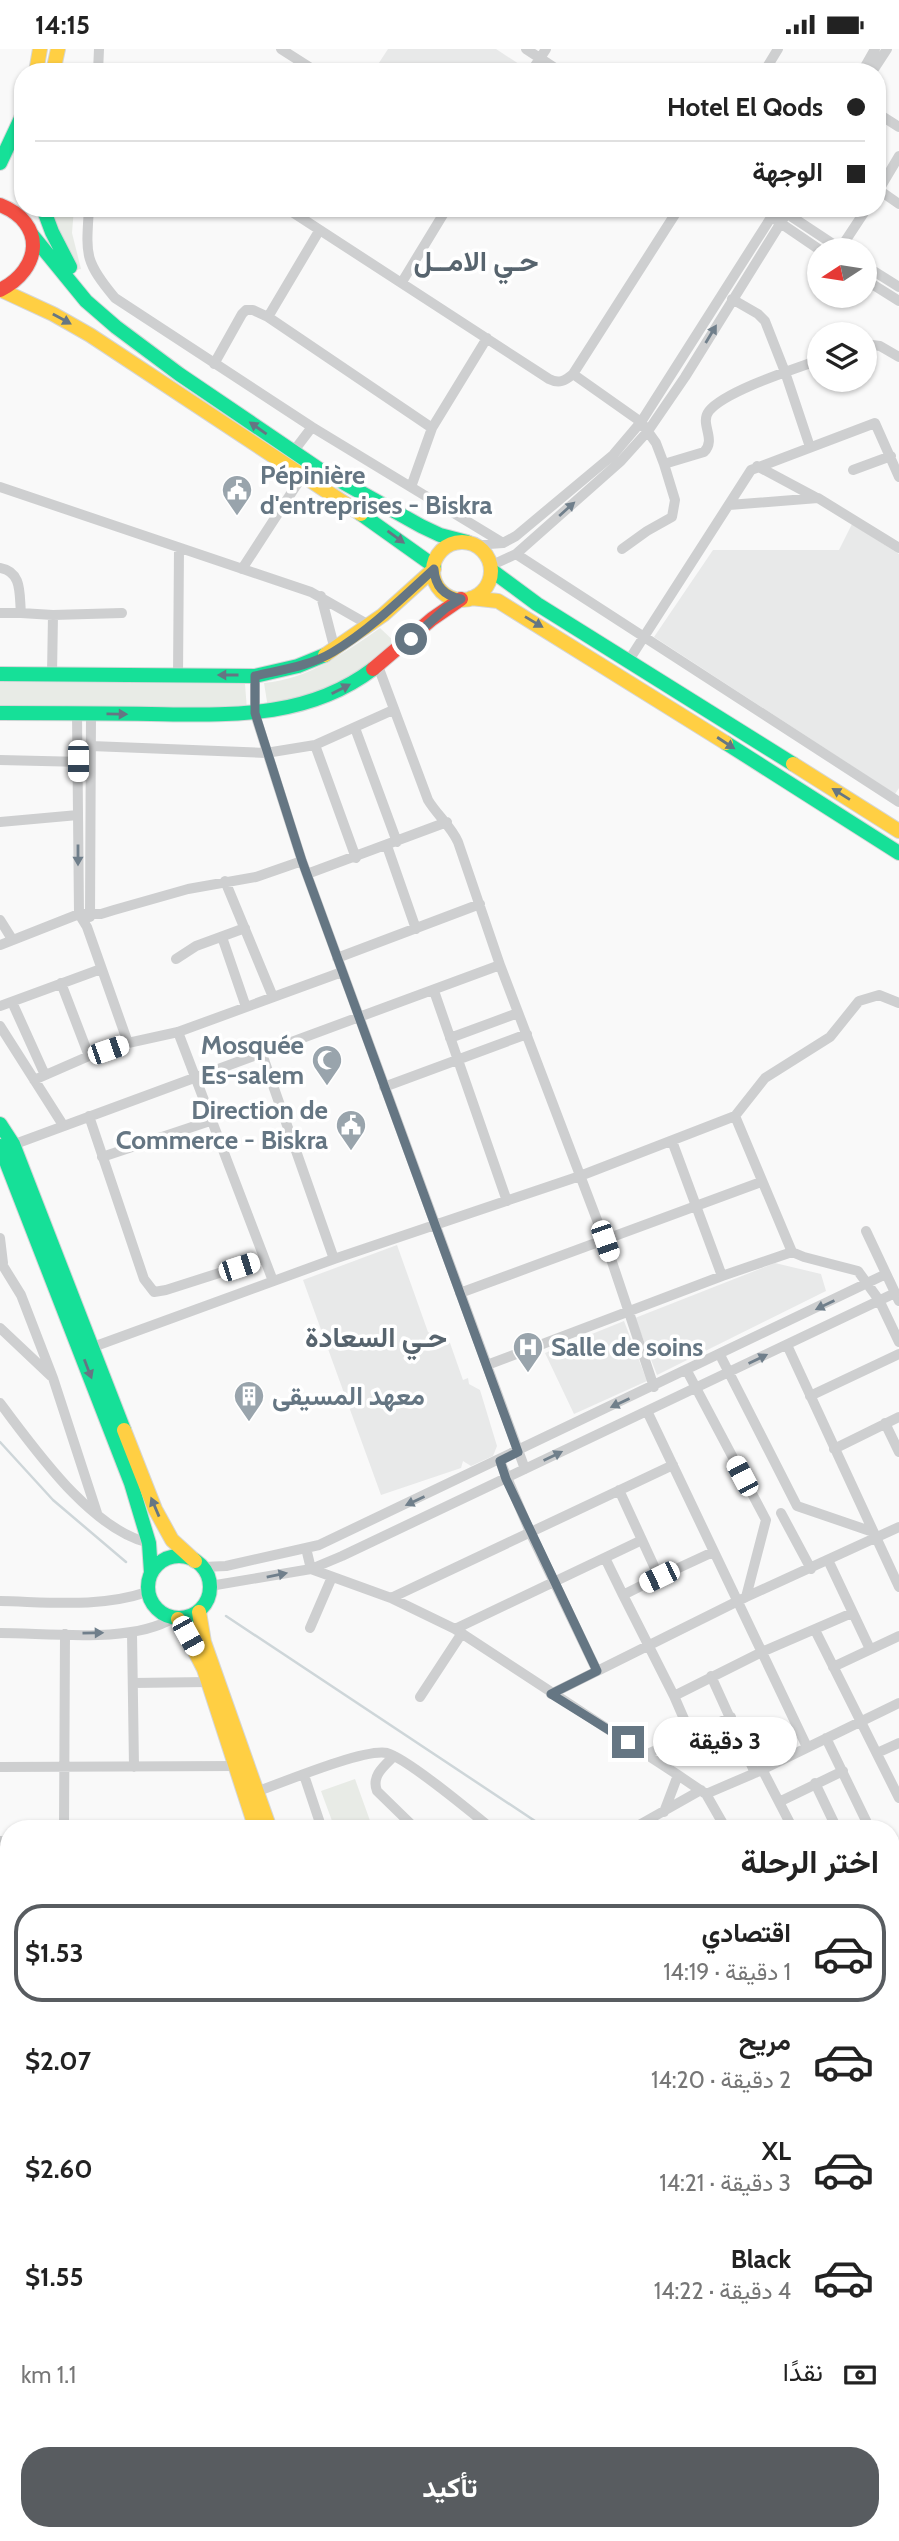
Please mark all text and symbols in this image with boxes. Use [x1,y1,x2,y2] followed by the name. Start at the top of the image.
[35,9,90,41] text: 14:15
[667,91,823,123] text: Hotel El Qods
[752,156,823,188] text: الوجهة
[807,238,877,308] north arrow
[807,238,877,392] map controls
[414,244,539,285] district label: حـي الامــل
[52,313,72,325] one-way arrow
[807,322,877,392] button: layers
[704,325,717,344] one-way arrow
[249,421,267,435] one-way arrow
[260,459,492,521] place label: Pépinière d'entreprises - Biskra
[220,473,254,517] public building icon: Pépinière d'entreprises - Biskra
[558,501,576,517] one-way arrow
[387,530,405,544] one-way arrow
[524,615,543,628] one-way arrow
[395,623,427,655] route start
[216,670,238,681] one-way arrow
[331,684,351,696] one-way arrow
[106,708,128,720] one-way arrow
[717,736,736,749] one-way arrow
[68,740,89,782] car
[832,788,851,801] one-way arrow
[72,844,84,866] one-way arrow
[201,1029,304,1091] place label: Mosquée Es-salem
[85,1033,132,1067] car
[310,1043,344,1087] mosque icon: Mosquée Es-salem
[116,1094,328,1156] place label: Direction de Commerce - Biskra
[334,1108,368,1152] public building icon: Direction de Commerce - Biskra
[589,1218,622,1264] car
[216,1251,263,1283] car
[815,1299,835,1311] one-way arrow
[305,1320,447,1361] district label: حـي السعادة
[511,1330,545,1374] hospital icon: Salle de soins
[551,1331,703,1363] place label: Salle de soins
[748,1353,768,1364] one-way arrow
[82,1358,93,1379] one-way arrow
[232,1379,266,1423] building icon: معهد المسيقى
[272,1380,425,1412] place label: معهد المسيقى
[610,1397,630,1409] one-way arrow
[543,1450,563,1462] one-way arrow
[723,1453,762,1499] car
[404,1495,425,1506] one-way arrow
[149,1497,160,1518] one-way arrow
[636,1558,683,1596] car
[267,1570,289,1581] one-way arrow
[169,1613,208,1659] car
[82,1627,104,1639] one-way arrow
[652,1717,796,1767] callout: 3 دقيقة
[612,1726,644,1758] route end
[689,1727,761,1755] text: 3 دقيقة
[741,1842,879,1881] text: اختر الرحلة
[702,1917,791,1949] text: اقتصادي
[812,1922,875,1985] icon: car
[25,1937,83,1969] text: $1.53
[663,1958,791,1986] text: 1 دقيقة · 14:19
[739,2025,791,2057] text: مريح
[812,2030,875,2093] icon: car
[25,2045,91,2077] text: $2.07
[651,2066,791,2094] text: 2 دقيقة · 14:20
[762,2135,791,2167] text: XL
[812,2138,875,2201] icon: car
[25,2153,93,2185] text: $2.60
[659,2169,791,2197] text: 3 دقيقة · 14:21
[731,2243,791,2275] text: Black
[812,2246,875,2309] icon: car
[25,2261,83,2293] text: $1.55
[654,2277,791,2305] text: 4 دقيقة · 14:22
[783,2356,823,2388] text: نقدًا
[841,2356,879,2394] icon: cash
[21,2361,76,2389] text: 1.1 km
[21,2447,879,2527] button: تأكيد

